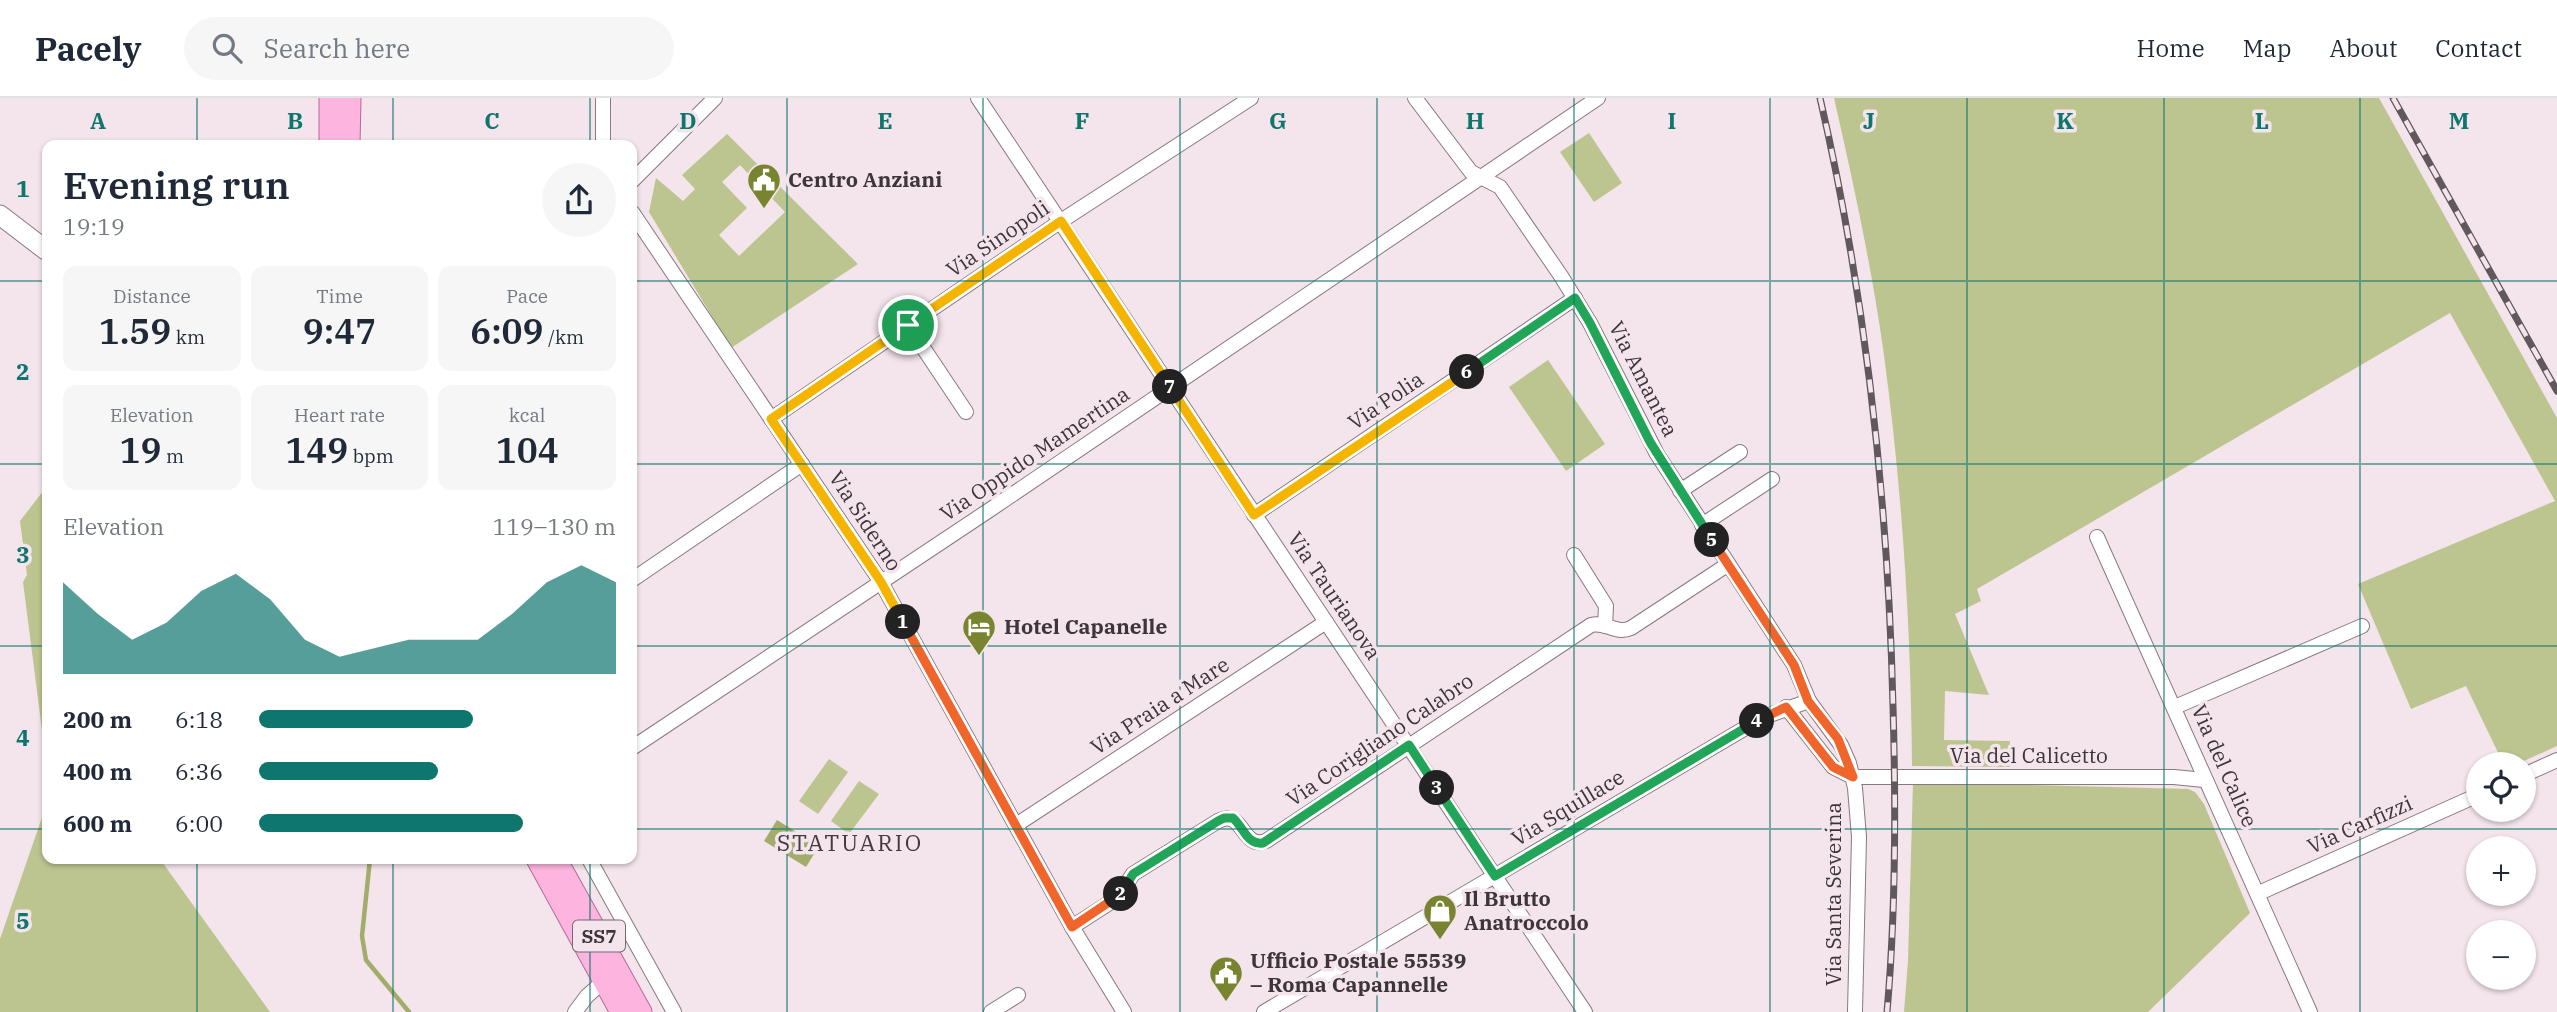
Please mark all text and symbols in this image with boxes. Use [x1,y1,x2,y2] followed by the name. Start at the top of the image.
[184,17,674,80] search box
[35,27,142,70] text: Pacely
[208,29,246,67] icon: search
[264,31,410,65] text: Search here
[2137,32,2205,64] text: Home
[2243,32,2291,64] text: Map
[2329,32,2397,64] text: About
[2435,32,2522,64] text: Contact
[90,105,106,135] text: A
[287,105,303,135] text: B
[484,105,500,135] text: C
[679,105,697,135] text: D
[877,105,893,135] text: E
[1075,105,1089,135] text: F
[1269,105,1287,135] text: G
[1466,105,1484,135] text: H
[1668,105,1676,135] text: I
[1863,105,1875,135] text: J
[2056,105,2074,135] text: K
[2255,105,2269,135] text: L
[2449,105,2469,135] text: M
[63,160,290,209] text: Evening run
[745,161,783,210] public building icon: Centro Anziani
[542,163,616,237] button: share
[788,165,942,193] place label: Centro Anziani
[16,173,30,203] text: 1
[940,193,1054,283] street label: Via Sinopoli
[63,211,125,241] text: 19:19
[113,284,191,308] text: Distance
[316,284,363,308] text: Time
[506,284,548,308] text: Pace
[878,295,938,355] pin
[889,306,927,344] icon: arrive
[99,308,171,354] text: 1.59
[303,308,376,354] text: 9:47
[470,308,544,354] text: 6:09
[1603,316,1685,441] street label: Via Amantea
[171,325,205,349] text: km
[544,325,584,349] text: /km
[1450,354,1484,390] pin: 6
[16,356,30,386] text: 2
[1461,359,1472,383] text: 6
[1342,365,1429,436] street label: Via Polia
[1152,370,1188,404] pin: 7
[1164,374,1175,398] text: 7
[934,379,1135,527] street label: Via Oppido Mamertina
[110,403,194,427] text: Elevation
[294,403,385,427] text: Heart rate
[509,403,545,427] text: kcal
[120,427,162,473] text: 19
[285,427,348,473] text: 149
[496,427,559,473] text: 104
[162,444,184,468] text: m
[348,444,394,468] text: bpm
[823,465,909,576] street label: Via Siderno
[63,511,164,541] text: Elevation
[492,511,616,541] text: 119–130 m
[1694,522,1730,558] pin: 5
[1282,526,1388,665] street label: Via Taurianova
[1706,527,1717,551] text: 5
[16,539,30,569] text: 3
[886,604,920,640] pin: 1
[960,608,998,657] hotel icon: Hotel Capanelle
[897,609,908,633] text: 1
[1004,612,1167,640] place label: Hotel Capanelle
[1085,650,1234,760] street label: Via Praia a Mare
[1281,666,1478,812] street label: Via Corigliano Calabro
[2185,700,2264,831] street label: Via del Calice
[63,704,132,734] text: 200 m
[175,704,223,734] text: 6:18
[1740,704,1774,738] pin: 4
[1751,708,1762,732] text: 4
[16,722,30,752] text: 4
[1950,741,2108,769] street label: Via del Calicetto
[2466,752,2536,990] map controls
[2466,752,2536,822] button: locate
[63,756,132,786] text: 400 m
[175,756,223,786] text: 6:36
[1506,762,1629,852] street label: Via Squillace
[1420,770,1454,806] pin: 3
[1431,775,1442,799] text: 3
[2303,788,2417,860] street label: Via Carfizzi
[1819,802,1847,986] street label: Via Santa Severina
[63,808,132,838] text: 600 m
[175,808,223,838] text: 6:00
[777,827,923,857] district label: STATUARIO
[2466,836,2536,906] button: +
[1104,876,1138,912] pin: 2
[1115,881,1126,905] text: 2
[1464,884,1589,936] place label: Il Brutto Anatroccolo
[1421,892,1459,941] shop icon: Il Brutto Anatroccolo
[16,905,30,935] text: 5
[573,920,625,951] road number: SS7
[2466,920,2536,990] button: −
[1250,946,1466,998] place label: Ufficio Postale 55539 – Roma Capannelle
[1207,954,1245,1003] public building icon: Ufficio Postale 55539 – Roma Capannelle

